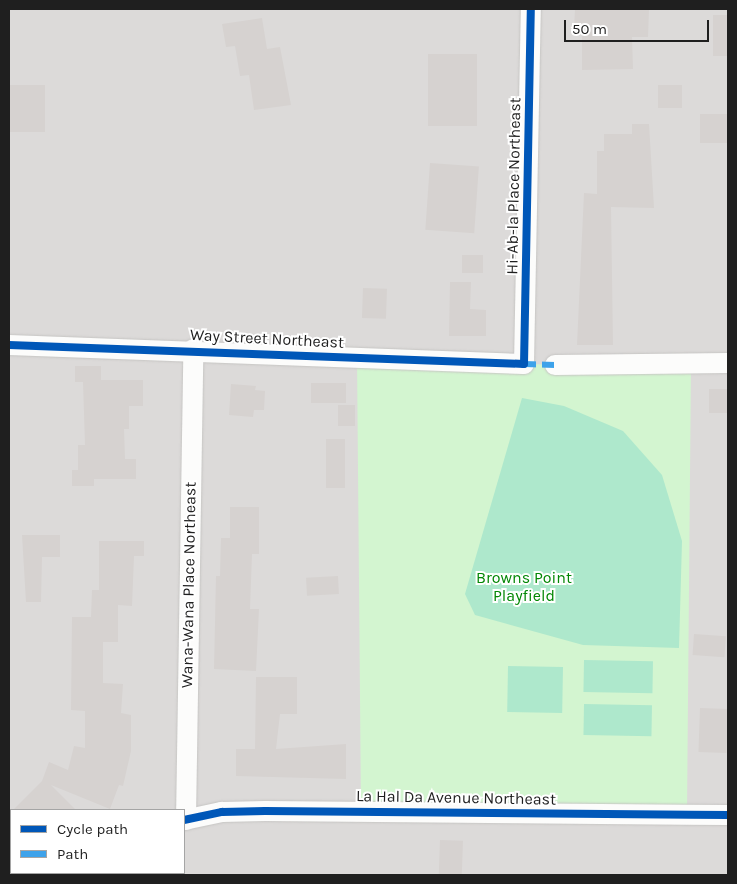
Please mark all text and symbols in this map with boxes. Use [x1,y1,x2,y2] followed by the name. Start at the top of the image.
[567,10,712,42] scale bar
[572,20,607,38] text: 50 m
[503,97,525,275] street label: Hi-Ab-la Place Northeast
[190,325,344,353] street label: Way Street Northeast
[178,482,200,688] street label: Wana-Wana Place Northeast
[476,568,572,606] park label: Browns Point Playfield
[356,787,556,809] street label: La Hal Da Avenue Northeast
[10,809,185,874] legend
[57,820,128,838] text: Cycle path
[57,845,88,863] text: Path

